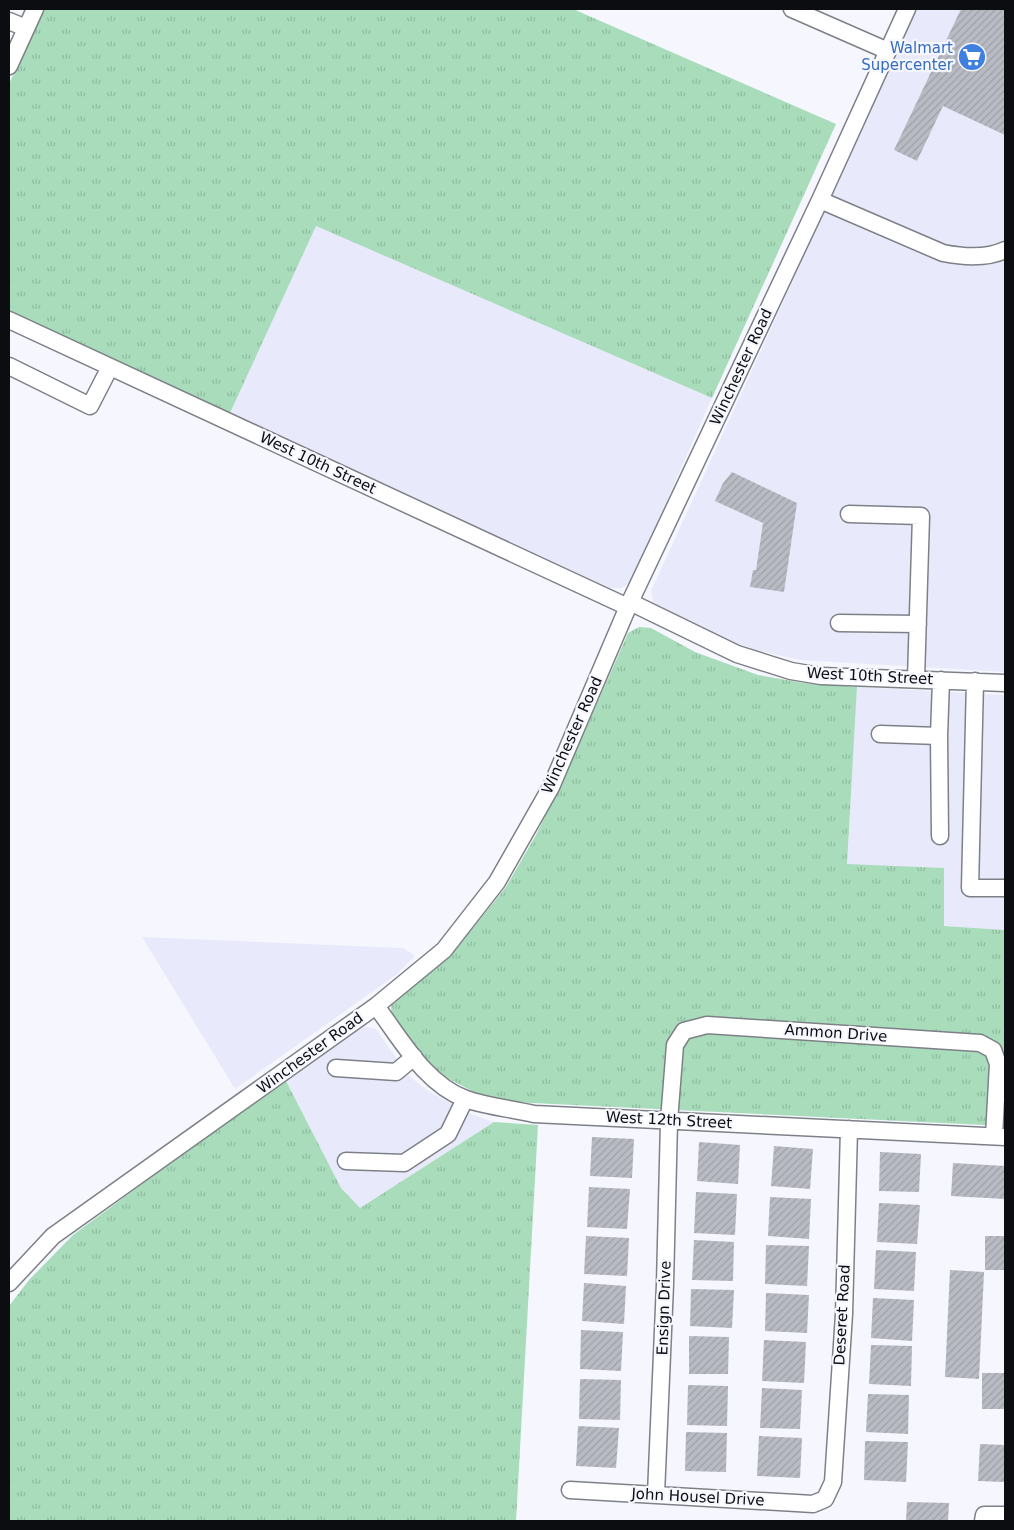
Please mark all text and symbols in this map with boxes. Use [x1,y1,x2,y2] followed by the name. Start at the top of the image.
[861,39,954,74] place label: Walmart Supercenter
[957,42,987,72] supermarket icon: Walmart Supercenter
[706,306,776,428] street label: Winchester Road
[257,428,379,498] street label: West 10th Street
[806,664,934,688] street label: West 10th Street
[538,673,606,797] street label: Winchester Road
[253,1008,367,1098] street label: Winchester Road
[784,1020,888,1046] street label: Ammon Drive
[605,1108,733,1132] street label: West 12th Street
[653,1260,675,1356] street label: Ensign Drive
[830,1264,854,1366] street label: Deseret Road
[630,1484,765,1509] street label: John Housel Drive

